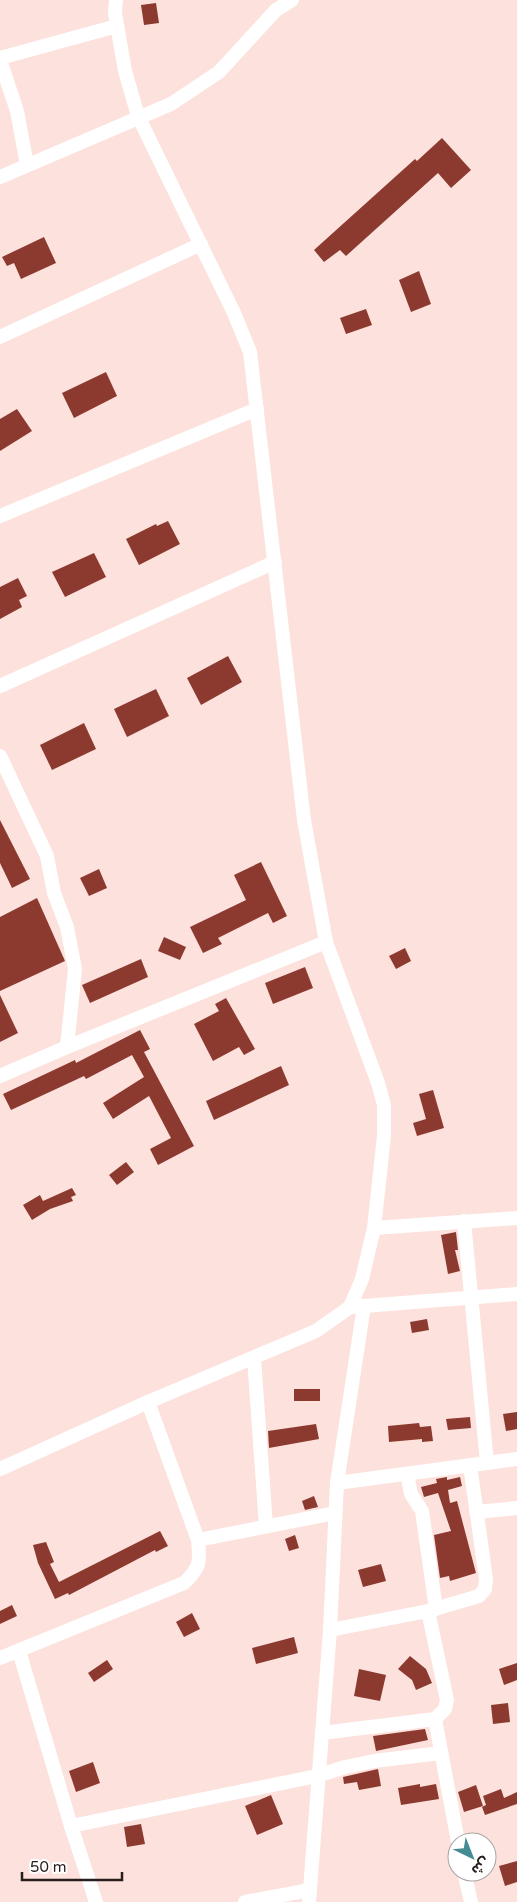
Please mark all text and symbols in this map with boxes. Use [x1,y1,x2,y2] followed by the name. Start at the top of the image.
[447,1832,497,1882] north arrow
[22,1850,122,1882] scale bar
[468,1853,493,1879] text: ش
[30,1858,67,1876] text: 50 m

